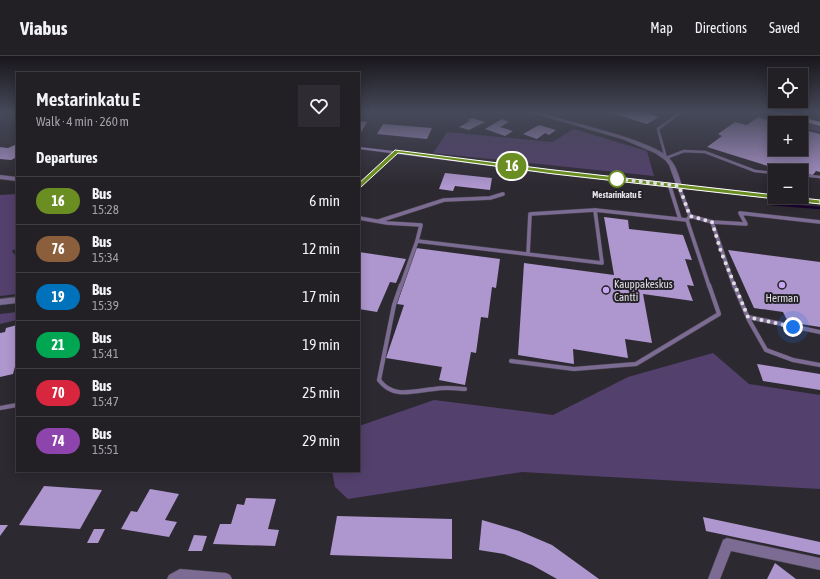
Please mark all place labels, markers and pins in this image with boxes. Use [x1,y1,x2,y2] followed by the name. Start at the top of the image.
[608,170,626,188] marker: Mestarinkatu E
[592,190,642,200] place label: Mestarinkatu E
[614,278,673,303] place label: Kauppakeskus Cantti
[777,280,787,290] marker: Herman
[601,285,611,295] marker: Kauppakeskus Cantti
[766,292,799,304] place label: Herman

